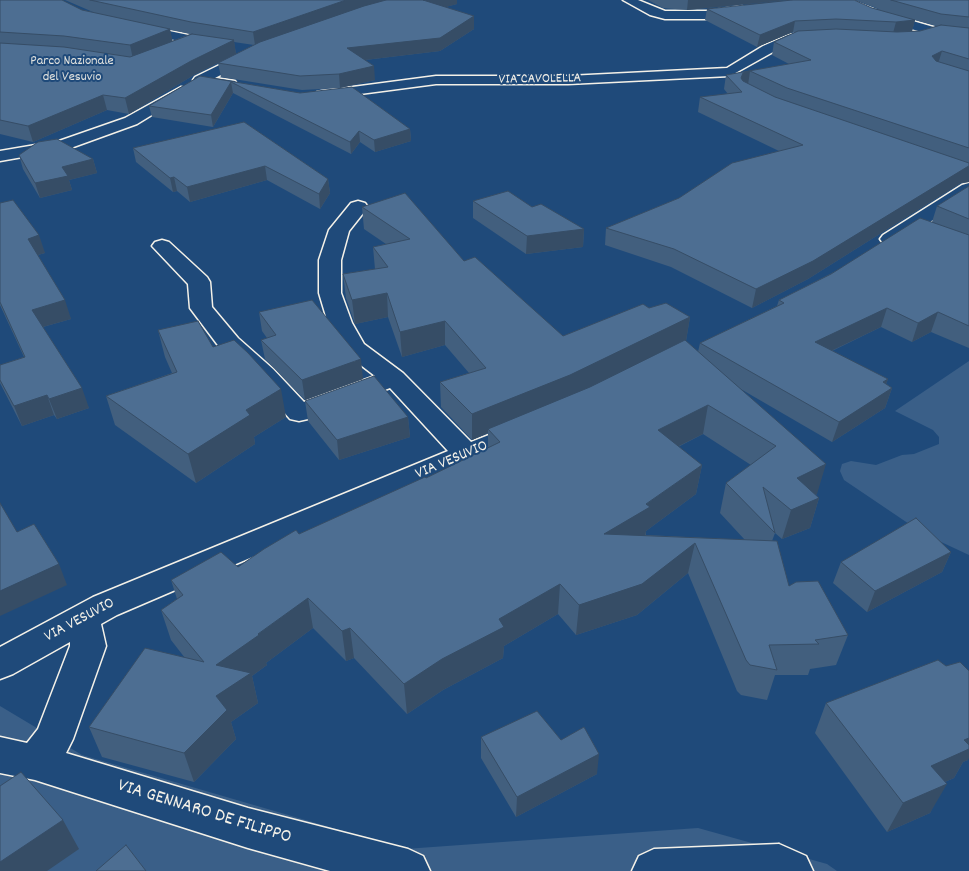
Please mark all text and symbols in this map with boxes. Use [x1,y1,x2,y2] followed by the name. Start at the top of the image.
[30,54,114,86] park label: Parco Nazionale del Vesuvio
[499,71,581,89] street label: VIA CAVOLELLA
[413,437,491,485] street label: VIA VESUVIO
[42,595,118,647] street label: VIA VESUVIO
[114,776,294,850] street label: VIA GENNARO DE FILIPPO

